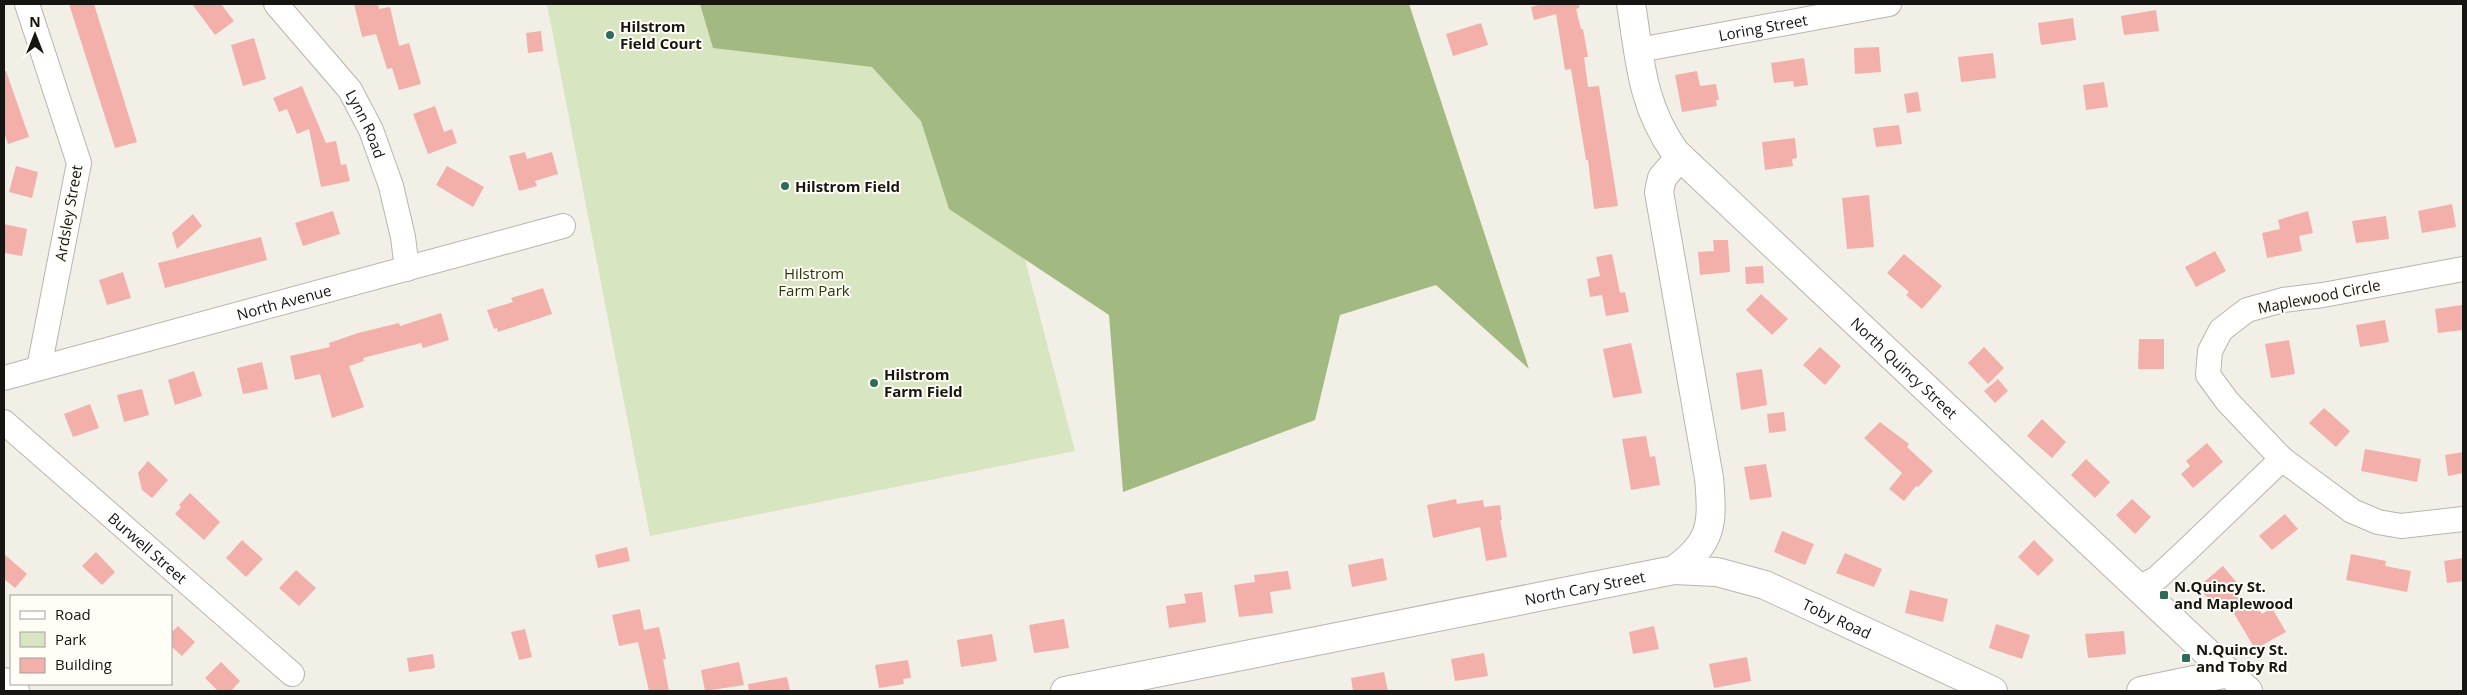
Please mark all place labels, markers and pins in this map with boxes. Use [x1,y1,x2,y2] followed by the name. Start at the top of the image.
[620,16,702,53] place label: Hilstrom Field Court
[604,29,616,41] marker: Hilstrom Field Court
[795,176,900,196] place label: Hilstrom Field
[779,180,791,192] marker: Hilstrom Field
[884,364,962,401] place label: Hilstrom Farm Field
[868,377,880,389] marker: Hilstrom Farm Field
[2174,576,2293,613] place label: N.Quincy St. and Maplewood
[2158,589,2170,601] marker: N.Quincy St. and Maplewood
[2196,639,2288,676] place label: N.Quincy St. and Toby Rd
[2180,652,2192,664] marker: N.Quincy St. and Toby Rd

